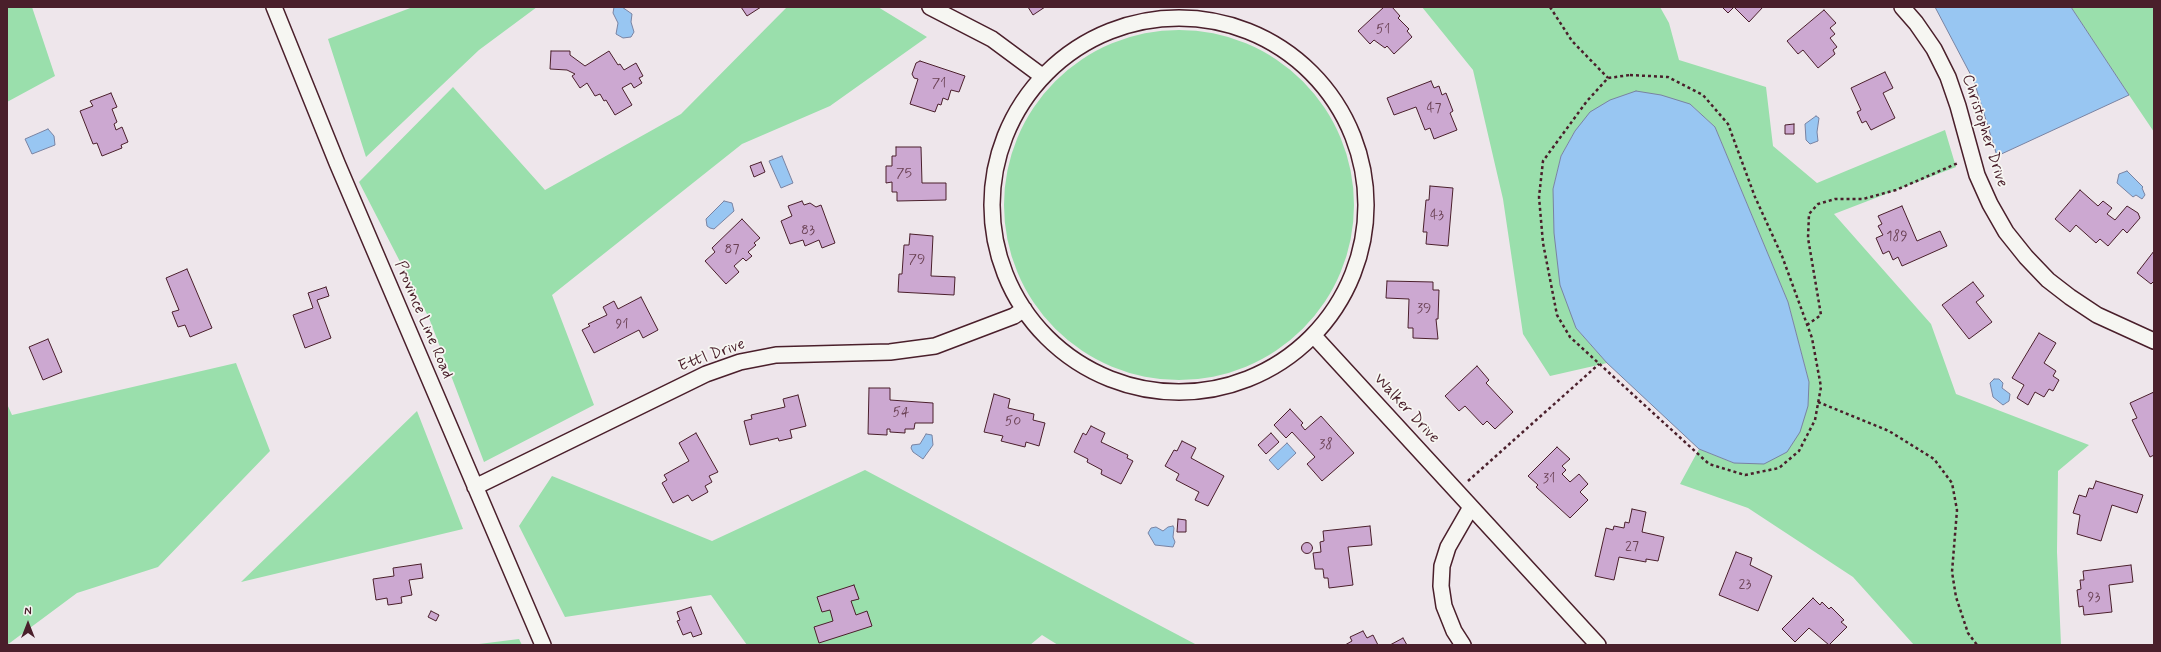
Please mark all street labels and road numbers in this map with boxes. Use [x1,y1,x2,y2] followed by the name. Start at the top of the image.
[1957,72,2011,190] street label: Christopher Drive
[389,258,457,382] street label: Province Line Road
[676,335,748,377] street label: Ettl Drive
[1369,370,1443,448] street label: Walker Drive

